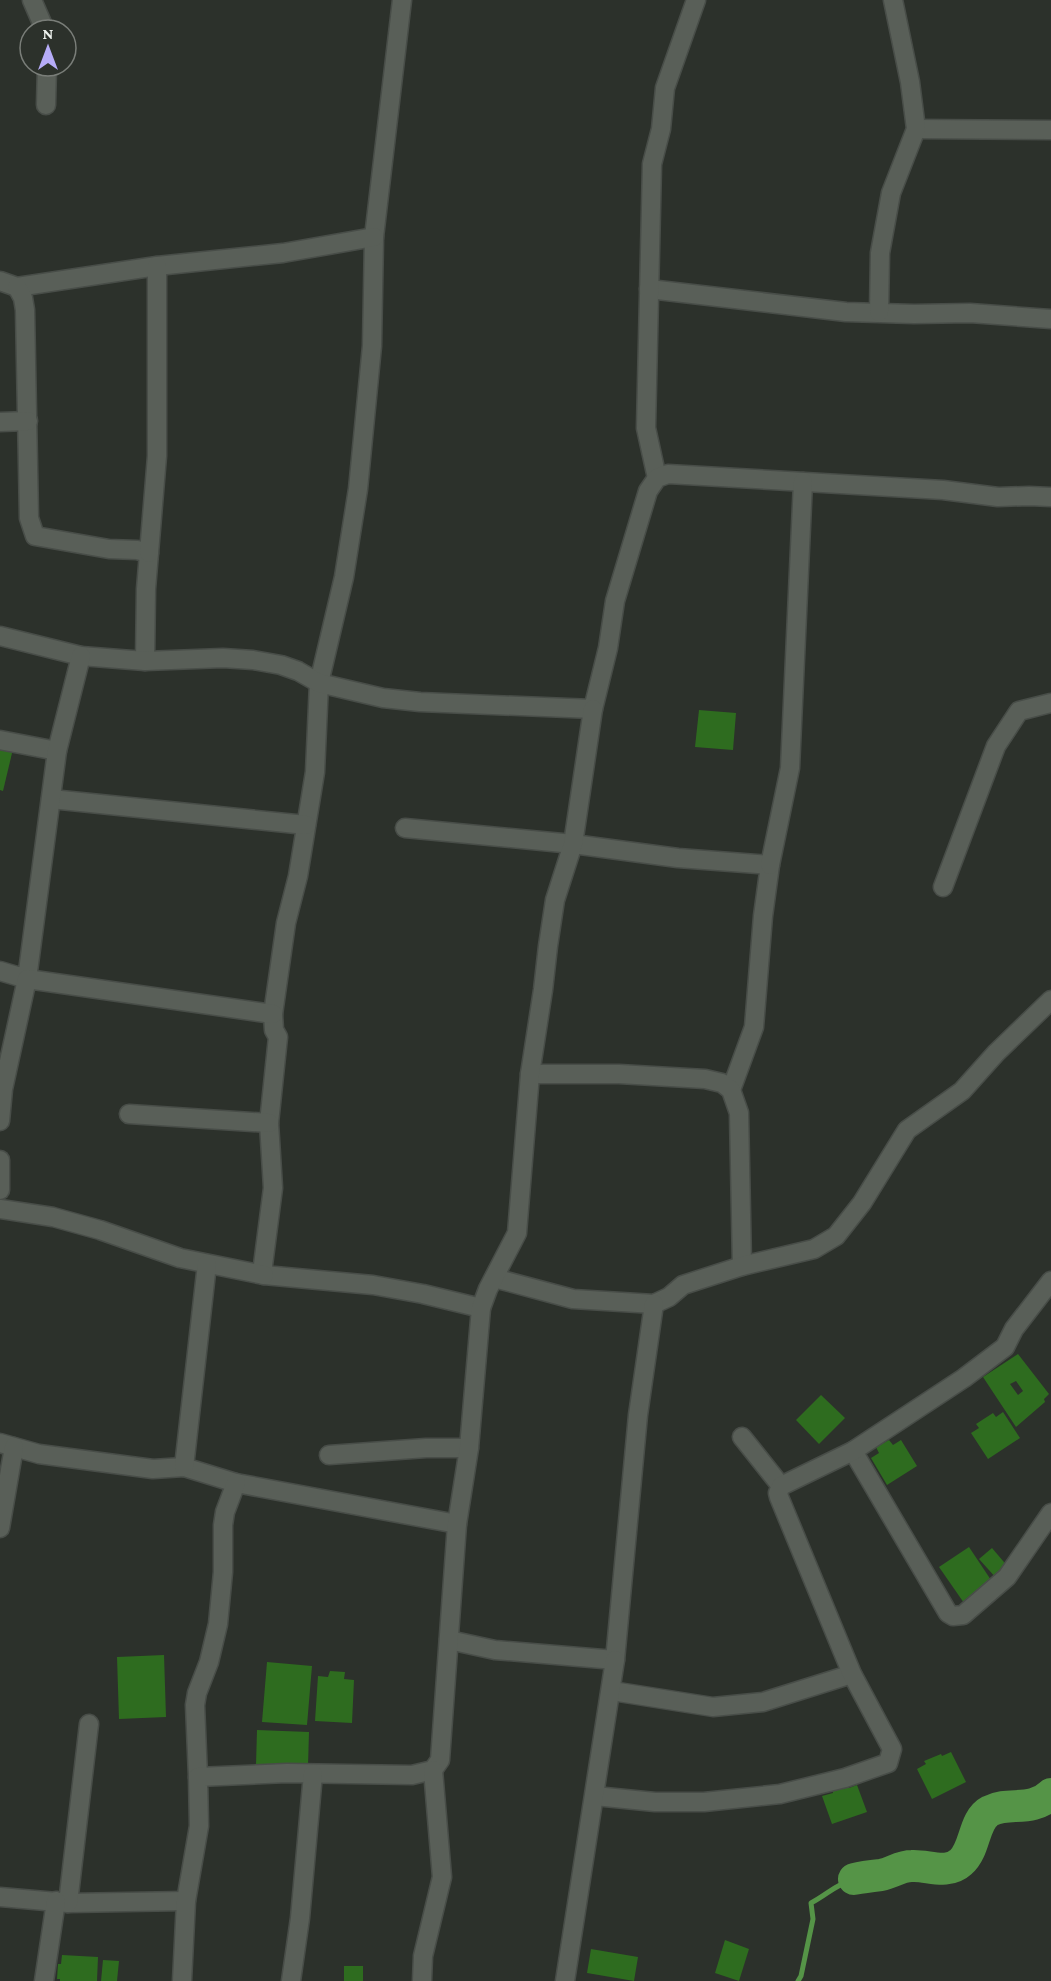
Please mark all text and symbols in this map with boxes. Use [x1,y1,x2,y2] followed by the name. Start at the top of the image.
[18,18,78,78] north arrow
[43,25,54,42] text: N

